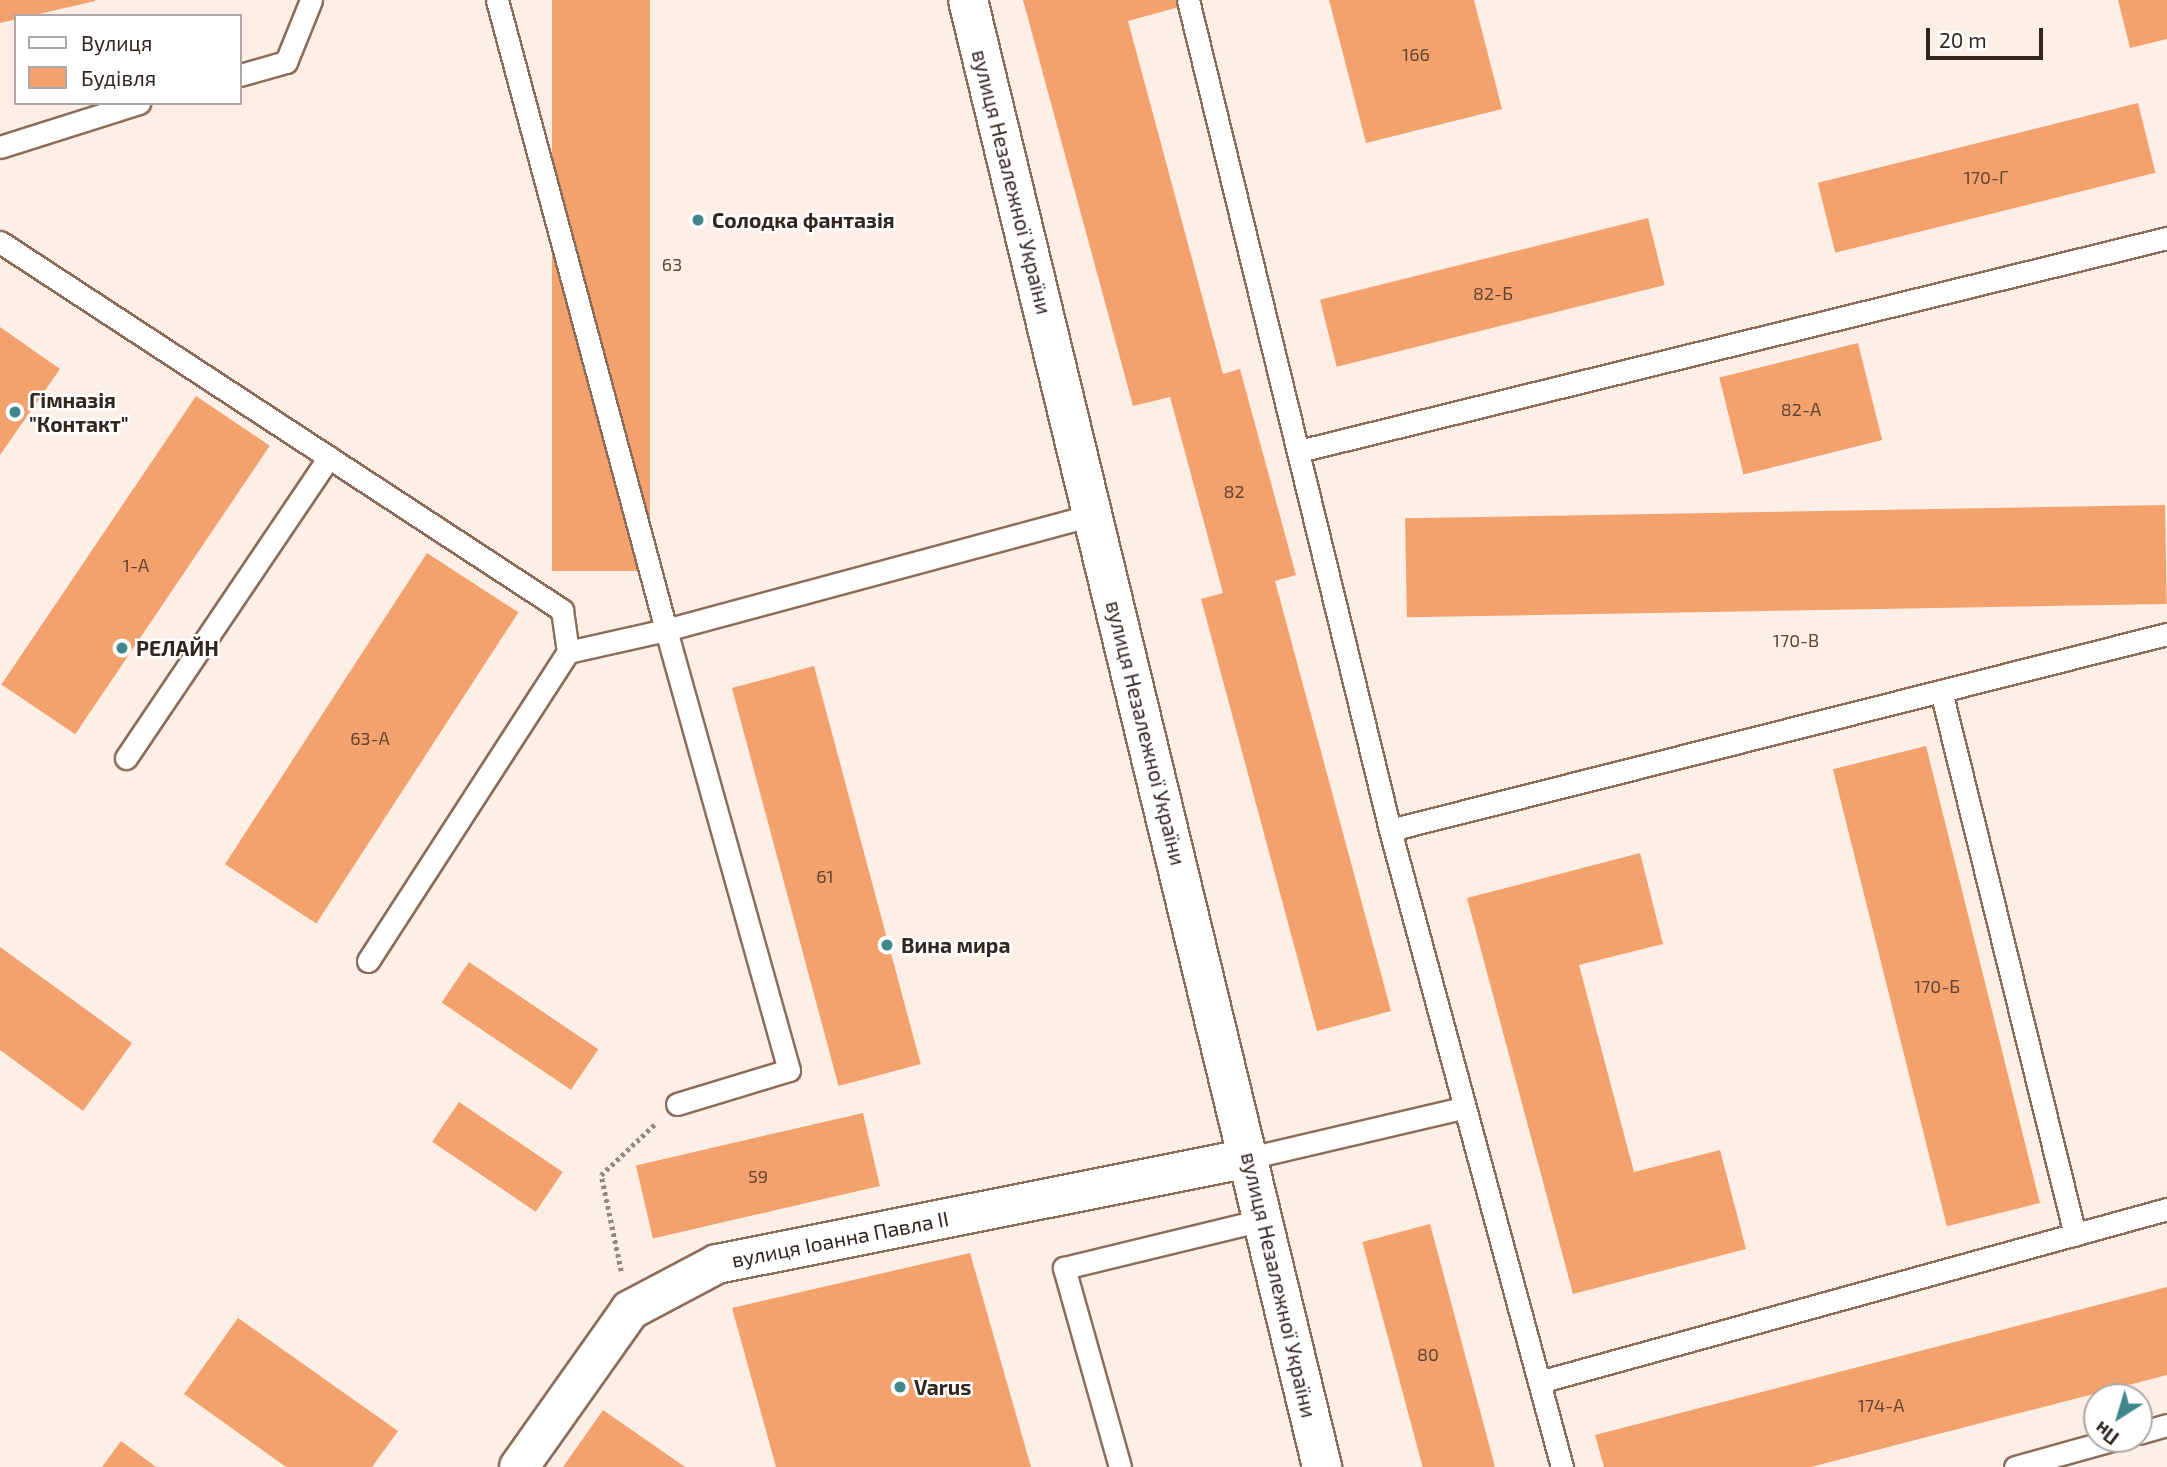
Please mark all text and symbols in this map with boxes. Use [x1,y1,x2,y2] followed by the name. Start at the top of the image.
[14,14,242,105] legend
[1929,14,2046,58] scale bar
[1939,27,1987,52] text: 20 m
[81,30,152,55] text: Вулиця
[1402,43,1430,65] house number: 166
[967,47,1057,317] street label: вулиця Незалежної України
[81,65,156,90] text: Будівля
[1964,166,2008,188] house number: 170-Г
[712,207,895,233] place label: Солодка фантазія
[690,212,706,228] marker: Солодка фантазія
[662,253,682,275] house number: 63
[1473,282,1513,304] house number: 82-Б
[29,387,129,437] place label: Гімназія "Контакт"
[1781,398,1821,420] house number: 82-А
[7,404,23,420] marker: Гімназія "Контакт"
[1223,480,1245,502] house number: 82
[123,554,149,576] house number: 1-А
[1101,598,1191,868] street label: вулиця Незалежної України
[1773,629,1819,651] house number: 170-В
[136,635,219,661] place label: РЕЛАЙН
[114,640,130,656] marker: РЕЛАЙН
[350,727,390,749] house number: 63-А
[816,865,834,887] house number: 61
[901,932,1011,958] place label: Вина мира
[879,937,895,953] marker: Вина мира
[1914,975,1960,997] house number: 170-Б
[1236,1150,1322,1420] street label: вулиця Незалежної України
[748,1165,768,1187] house number: 59
[729,1206,951,1272] street label: вулиця Іоанна Павла ІІ
[1417,1343,1439,1365] house number: 80
[914,1374,971,1400] place label: Varus
[892,1379,908,1395] marker: Varus
[2083,1383,2153,1453] north arrow
[1858,1394,1904,1416] house number: 174-А
[2089,1417,2123,1450] text: Пн

